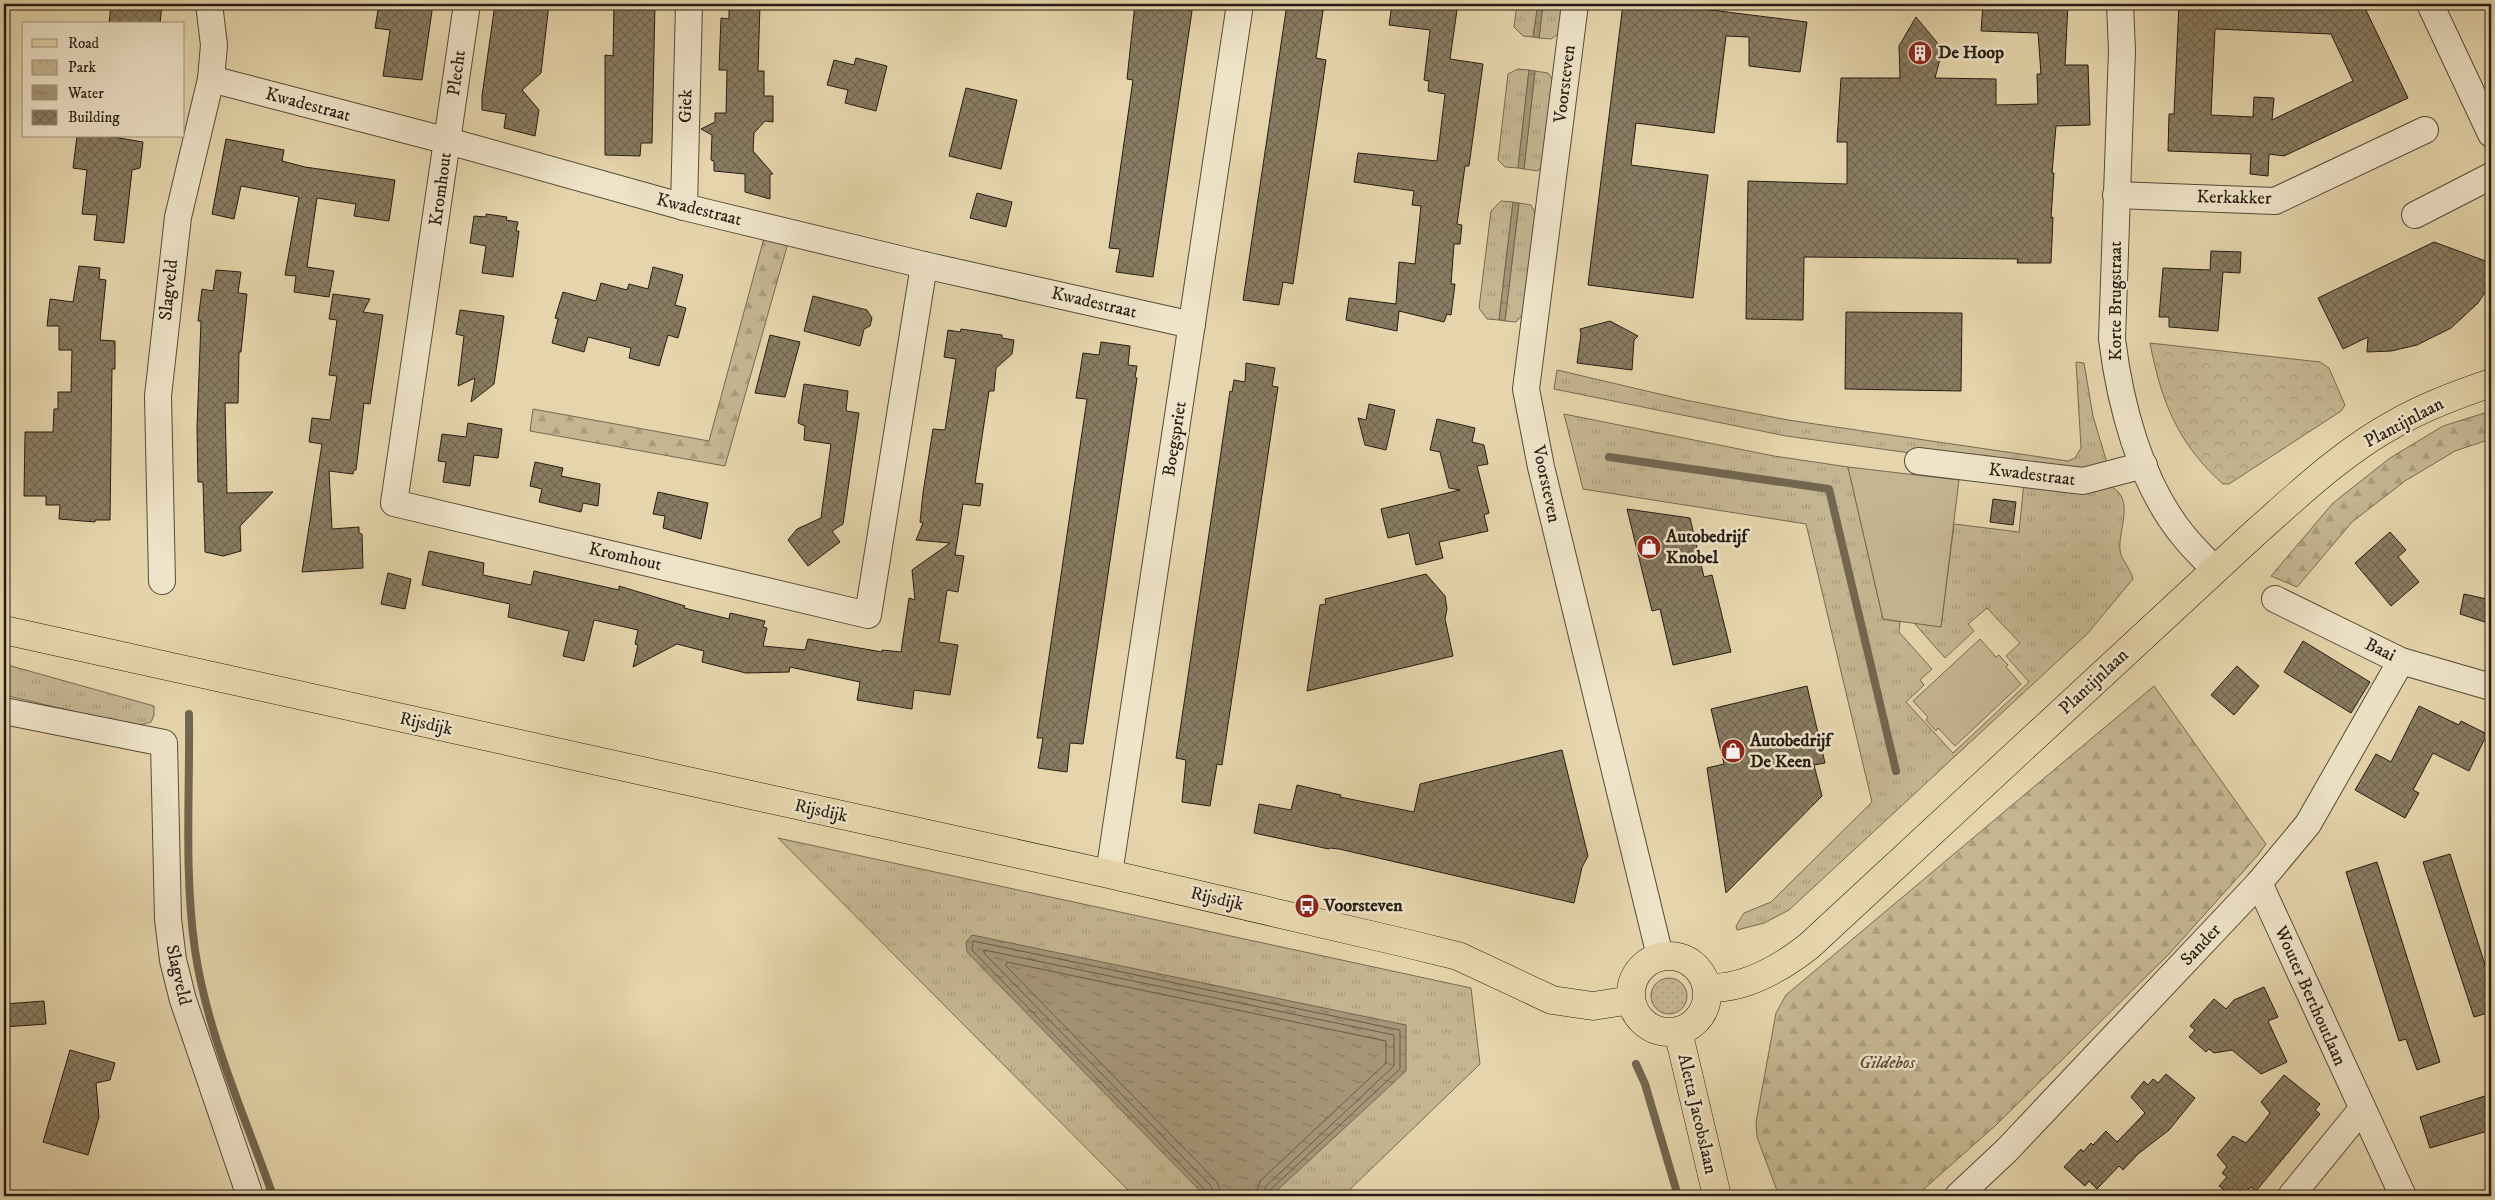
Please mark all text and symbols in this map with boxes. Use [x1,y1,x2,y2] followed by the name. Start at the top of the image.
[22,22,185,138] legend
[68,34,100,53] text: Road
[1907,40,1933,66] building icon: De Hoop
[1938,42,2004,64] place label: De Hoop
[1549,43,1581,125] street label: Voorsteven
[443,48,471,97] street label: Plecht
[68,58,97,77] text: Park
[263,83,353,127] street label: Kwadestraat
[67,84,104,103] text: Water
[675,89,697,123] street label: Giek
[68,108,120,127] text: Building
[425,150,457,227] street label: Kromhout
[2196,186,2272,210] street label: Kerkakker
[654,189,744,231] street label: Kwadestraat
[2105,241,2127,361] street label: Korte Brugstraat
[155,258,183,322] street label: Slagveld
[1049,282,1139,324] street label: Kwadestraat
[2360,393,2448,453] street label: Plantijnlaan
[1158,400,1192,478] street label: Boegspriet
[1527,442,1565,525] street label: Voorsteven
[1987,459,2077,491] street label: Kwadestraat
[1665,526,1750,569] place label: Autobedrijf Knobel
[1636,534,1662,560] shop icon: Autobedrijf Knobel
[586,538,664,576] street label: Kromhout
[2361,633,2399,667] street label: Baai
[2055,644,2134,720] street label: Plantijnlaan
[397,708,455,740] street label: Rijsdijk
[1749,730,1834,773] place label: Autobedrijf De Keen
[1720,738,1746,764] shop icon: Autobedrijf De Keen
[792,795,850,827] street label: Rijsdijk
[1188,882,1246,916] street label: Rijsdijk
[1294,893,1320,919] bus stop icon: Voorsteven
[1323,895,1403,917] place label: Voorsteven
[2176,919,2226,971] street label: Sander
[2269,922,2351,1070] street label: Wouter Berthoutlaan
[160,943,196,1007] street label: Slagveld
[1672,1052,1722,1177] street label: Aletta Jacobslaan
[1859,1052,1916,1074] park label: Gildebos

